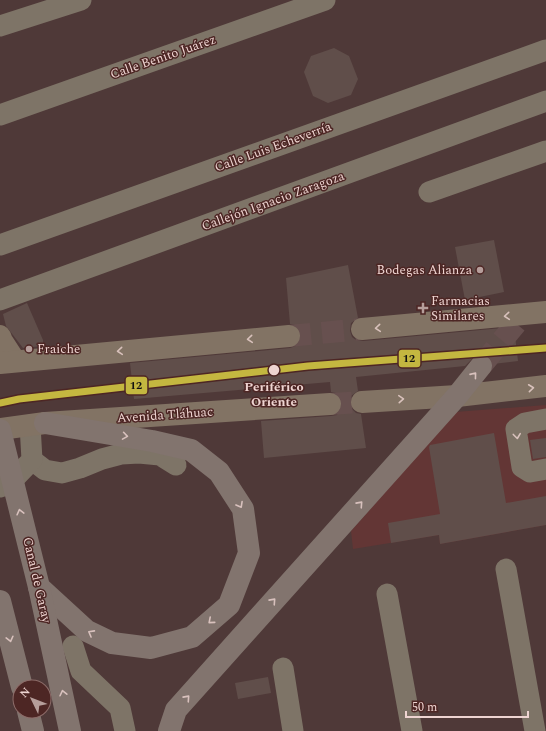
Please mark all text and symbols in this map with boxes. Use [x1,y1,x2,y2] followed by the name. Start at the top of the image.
[107,30,219,84] street label: Calle Benito Juárez
[212,116,335,177] street label: Calle Luis Echeverría
[199,166,348,236] street label: Callejón Ignacio Zaragoza
[376,260,473,280] place label: Bodegas Alianza
[475,265,485,275] marker: Bodegas Alianza
[431,291,490,326] place label: Farmacias Similares
[418,303,428,313] marker: Farmacias Similares
[504,311,510,320] one-way arrow
[375,323,381,332] one-way arrow
[247,335,253,344] one-way arrow
[37,339,80,359] place label: Fraiche
[24,344,34,354] marker: Fraiche
[117,347,123,356] one-way arrow
[398,349,421,368] line badge: 12
[403,350,415,367] text: 12
[267,363,281,377] marker: Periférico Oriente
[469,372,476,379] one-way arrow
[125,376,148,395] line badge: 12
[130,377,142,394] text: 12
[244,377,304,412] place label: Periférico Oriente
[528,383,534,392] one-way arrow
[398,395,404,404] one-way arrow
[116,402,214,428] street label: Avenida Tláhuac
[122,431,128,440] one-way arrow
[512,432,521,439] one-way arrow
[235,501,243,508] one-way arrow
[355,501,362,508] one-way arrow
[17,508,25,515] one-way arrow
[17,535,57,626] street label: Canal de Garay
[269,598,276,605] one-way arrow
[208,617,215,624] one-way arrow
[88,630,95,637] one-way arrow
[5,635,13,642] one-way arrow
[12,679,52,719] north arrow
[16,683,34,702] text: N
[59,690,67,696] one-way arrow
[406,693,528,719] scale bar
[182,695,189,702] one-way arrow
[412,698,437,717] text: 50 m

